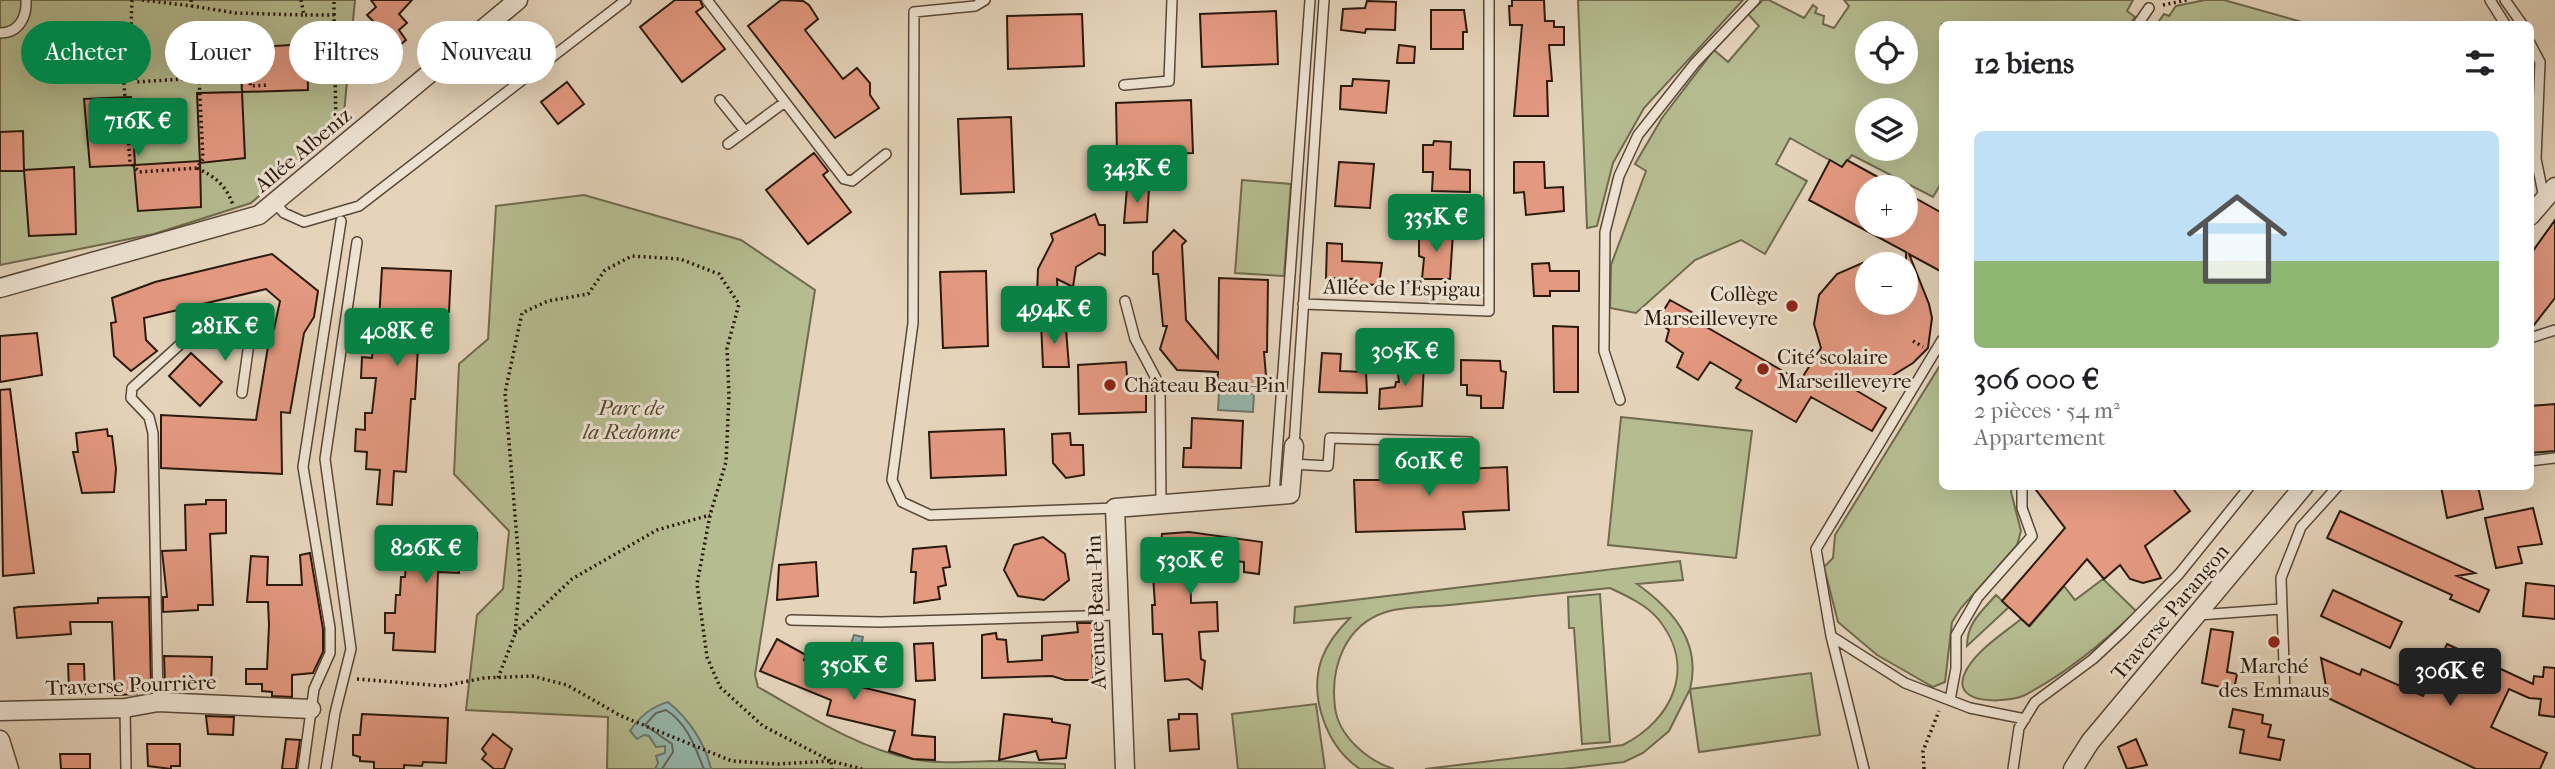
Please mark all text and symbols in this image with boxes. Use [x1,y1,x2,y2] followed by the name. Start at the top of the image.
[21,21,151,84] chip: Acheter
[165,21,275,84] chip: Louer
[289,21,403,84] chip: Filtres
[417,21,556,84] chip: Nouveau
[1855,21,1918,315] map controls
[1855,21,1918,84] button: locate
[2461,44,2499,82] icon: filters
[1974,46,2074,81] text: 12 biens
[1855,98,1918,161] button: layers
[81,99,195,158] pin: 716K €
[249,103,356,198] street label: Allée Albeniz
[105,107,171,134] text: 716K €
[1080,146,1194,205] pin: 343K €
[1103,154,1171,181] text: 343K €
[1855,175,1918,238] button: +
[2174,176,2300,302] icon: home
[1379,194,1493,254] pin: 335K €
[1404,203,1468,230] text: 335K €
[1855,252,1918,315] button: −
[1322,275,1481,301] street label: Allée de l'Espigau
[1644,282,1778,330] place label: Collège Marseilleveyre
[997,286,1111,346] pin: 494K €
[1017,295,1091,322] text: 494K €
[1784,298,1800,314] marker: Collège Marseilleveyre
[168,304,282,363] pin: 281K €
[340,308,454,368] pin: 408K €
[192,312,258,339] text: 281K €
[360,317,434,344] text: 408K €
[1348,328,1462,388] pin: 305K €
[1371,337,1439,364] text: 305K €
[1777,345,1911,393] place label: Cité scolaire Marseilleveyre
[1755,361,1771,377] marker: Cité scolaire Marseilleveyre
[1974,362,2099,397] text: 306 000 €
[1124,373,1286,397] place label: Château Beau-Pin
[1102,377,1118,393] marker: Château Beau-Pin
[582,396,679,444] park label: Parc de la Redonne
[1974,397,2120,424] text: 2 pièces · 54 m²
[1974,424,2106,451] text: Appartement
[1372,438,1486,498] pin: 601K €
[1395,447,1463,474] text: 601K €
[369,526,483,585] pin: 826K €
[390,534,462,561] text: 826K €
[1081,534,1111,691] street label: Avenue Beau-Pin
[1133,538,1247,597] pin: 530K €
[2106,539,2234,685] street label: Traverse Parangon
[1156,546,1224,573] text: 530K €
[2266,634,2282,650] marker: Marché des Emmaus
[797,642,911,702] pin: 350K €
[2393,648,2507,708] pin: 306K €
[820,651,888,678] text: 350K €
[2218,654,2330,702] place label: Marché des Emmaus
[2415,657,2485,684] text: 306K €
[45,670,217,700] street label: Traverse Pourrière

